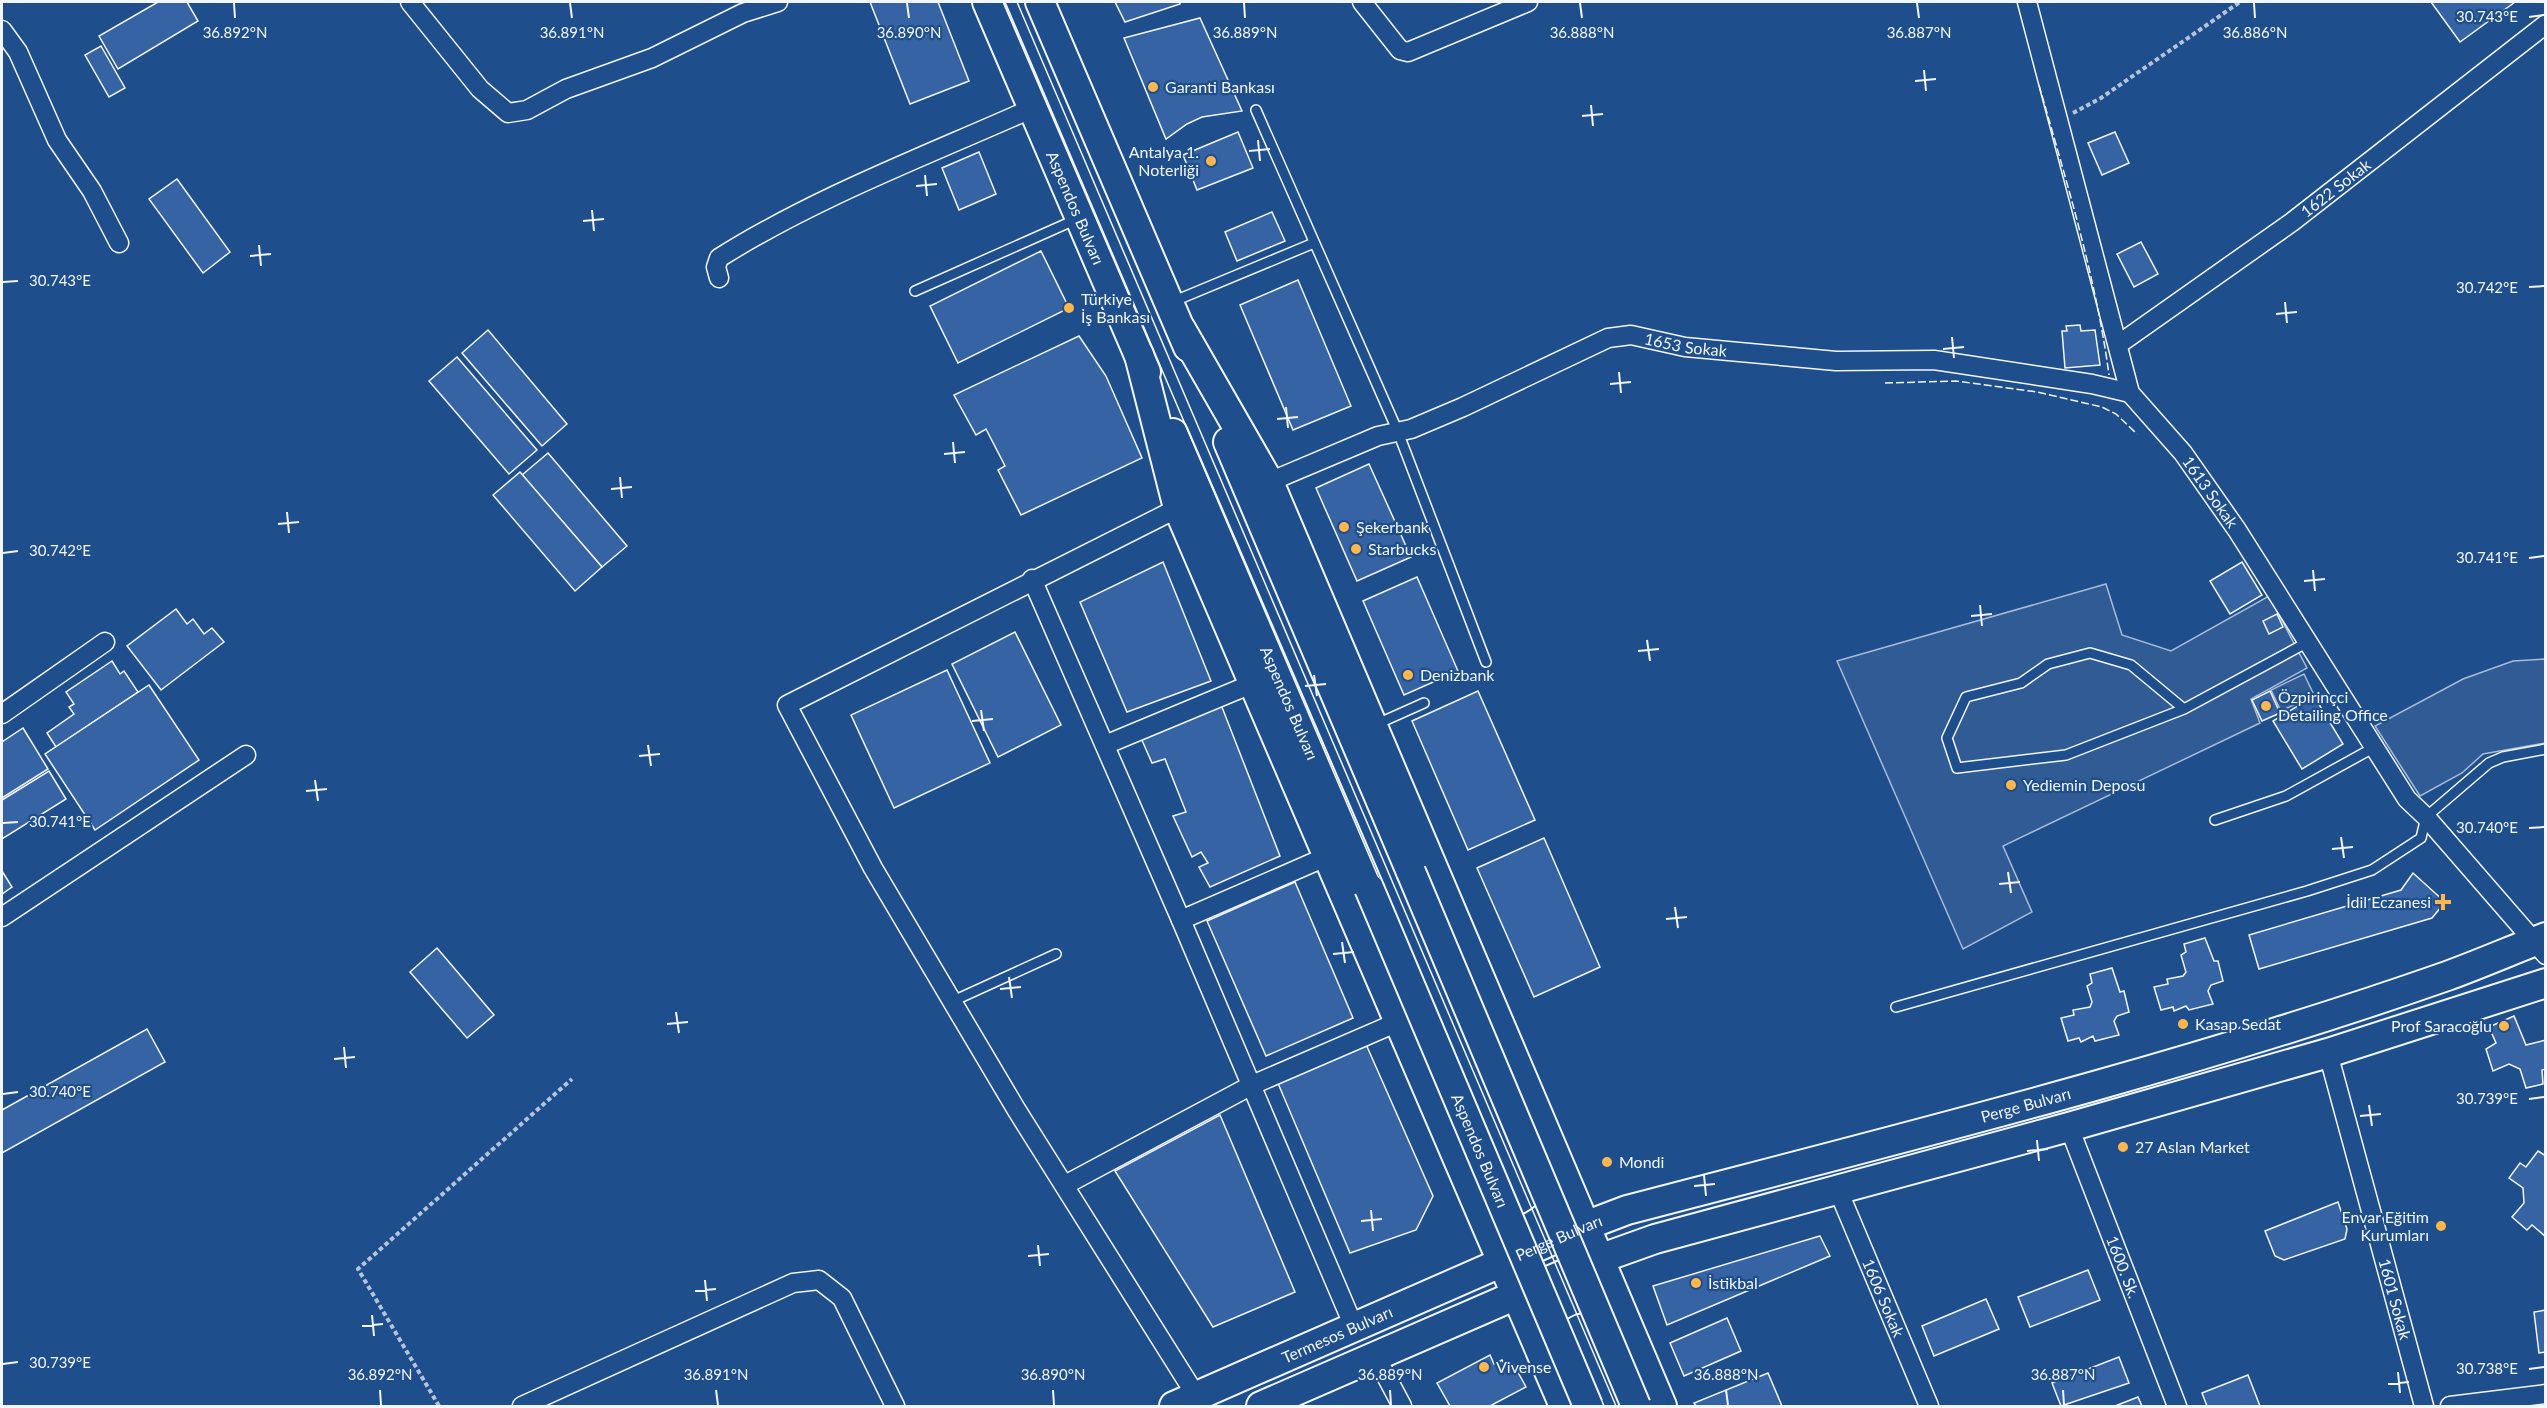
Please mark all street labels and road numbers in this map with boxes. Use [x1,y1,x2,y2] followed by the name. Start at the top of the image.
[1043,148,1109,267] street label: Aspendos Bulvarı
[2297,154,2375,221] street label: 1622 Sokak
[1643,328,1729,360] street label: 1653 Sokak
[2179,452,2243,532] street label: 1613 Sokak
[1257,643,1323,763] street label: Aspendos Bulvarı
[1978,1083,2073,1126] street label: Perge Bulvarı
[1448,1090,1513,1210] street label: Aspendos Bulvarı
[1512,1210,1605,1264] street label: Perge Bulvarı
[2103,1233,2144,1301] street label: 1600. Sk.
[1859,1256,1909,1340] street label: 1606 Sokak
[2375,1256,2416,1342] street label: 1601 Sokak
[1278,1302,1395,1367] street label: Termesos Bulvarı

